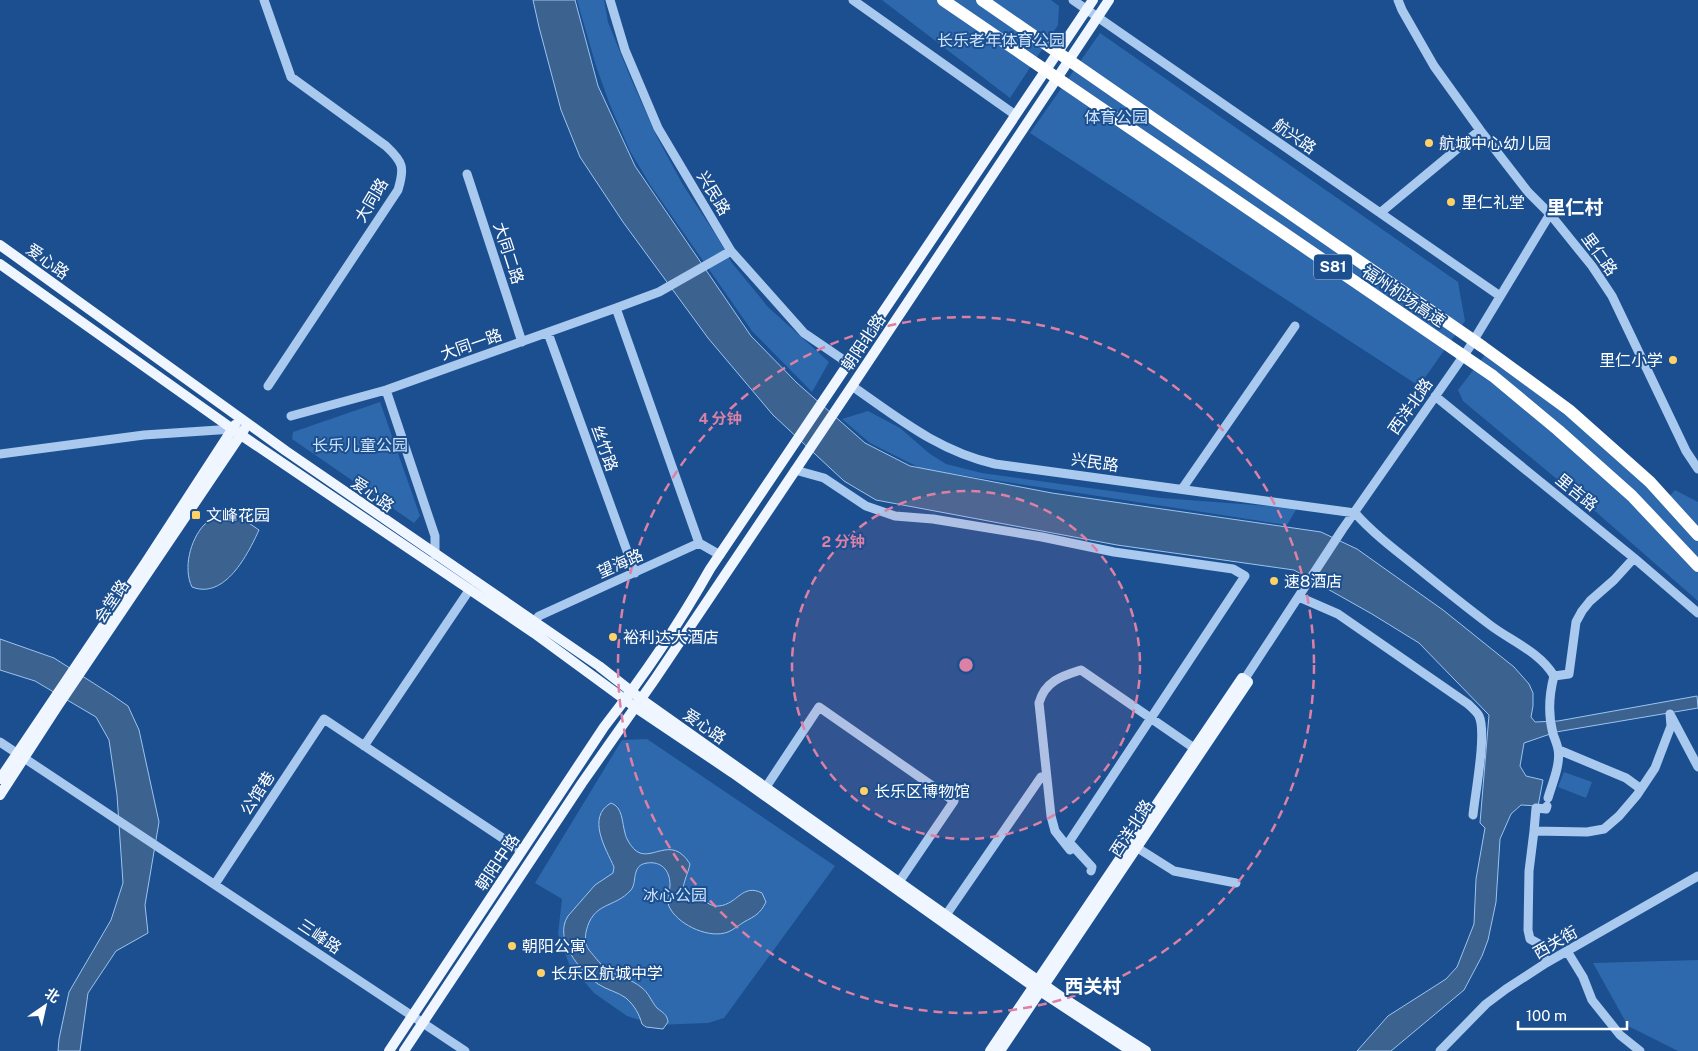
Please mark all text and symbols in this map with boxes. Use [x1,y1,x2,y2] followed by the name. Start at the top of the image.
[937,31,1065,50] park label: 长乐老年体育公园
[1084,108,1148,127] park label: 体育公园
[1270,115,1320,158] street label: 航兴路
[1439,134,1551,153] place label: 航城中心幼儿园
[1423,137,1435,149] marker: 航城中心幼儿园
[693,168,734,219] street label: 兴民路
[351,175,392,226] street label: 大同路
[1461,193,1525,212] place label: 里仁礼堂
[1445,196,1457,208] marker: 里仁礼堂
[1546,196,1604,218] district label: 里仁村
[490,220,527,287] street label: 大同二路
[1578,229,1621,279] street label: 里仁路
[23,240,73,283] street label: 爱心路
[1314,254,1352,280] road number: S81
[1359,262,1449,331] street label: 福州机场高速
[838,310,889,374] street label: 朝阳北路
[438,325,505,364] street label: 大同一路
[1599,351,1663,370] place label: 里仁小学
[1667,354,1679,366] marker: 里仁小学
[1384,375,1437,438] street label: 西洋北路
[698,410,742,427] text: 4 分钟
[587,422,622,474] street label: 丝竹路
[312,436,408,455] park label: 长乐儿童公园
[1070,450,1120,475] street label: 兴民路
[1552,470,1601,515] street label: 里吉路
[348,473,398,516] street label: 爱心路
[206,506,270,525] place label: 文峰花园
[190,509,202,521] marker: 文峰花园
[822,533,864,550] text: 2 分钟
[594,545,646,582] street label: 望海路
[1284,572,1342,591] place label: 速8酒店
[1268,575,1280,587] marker: 速8酒店
[90,576,133,626] street label: 会堂路
[623,628,719,647] place label: 裕利达大酒店
[607,631,619,643] marker: 裕利达大酒店
[957,656,975,674] centre of rings
[680,705,730,748] street label: 爱心路
[236,768,278,819] street label: 公馆巷
[874,782,970,801] place label: 长乐区博物馆
[858,785,870,797] marker: 长乐区博物馆
[1106,796,1157,860] street label: 西洋北路
[472,830,523,894] street label: 朝阳中路
[643,886,707,905] park label: 冰心公园
[295,915,345,958] street label: 三峰路
[1530,922,1581,963] street label: 西关街
[522,937,586,956] place label: 朝阳公寓
[506,940,518,952] marker: 朝阳公寓
[551,964,663,983] place label: 长乐区航城中学
[535,967,547,979] marker: 长乐区航城中学
[1064,975,1122,997] district label: 西关村
[20,981,70,1031] north arrow
[42,985,63,1006] text: 北
[1518,998,1627,1030] scale bar
[1526,1007,1567,1024] text: 100 m

